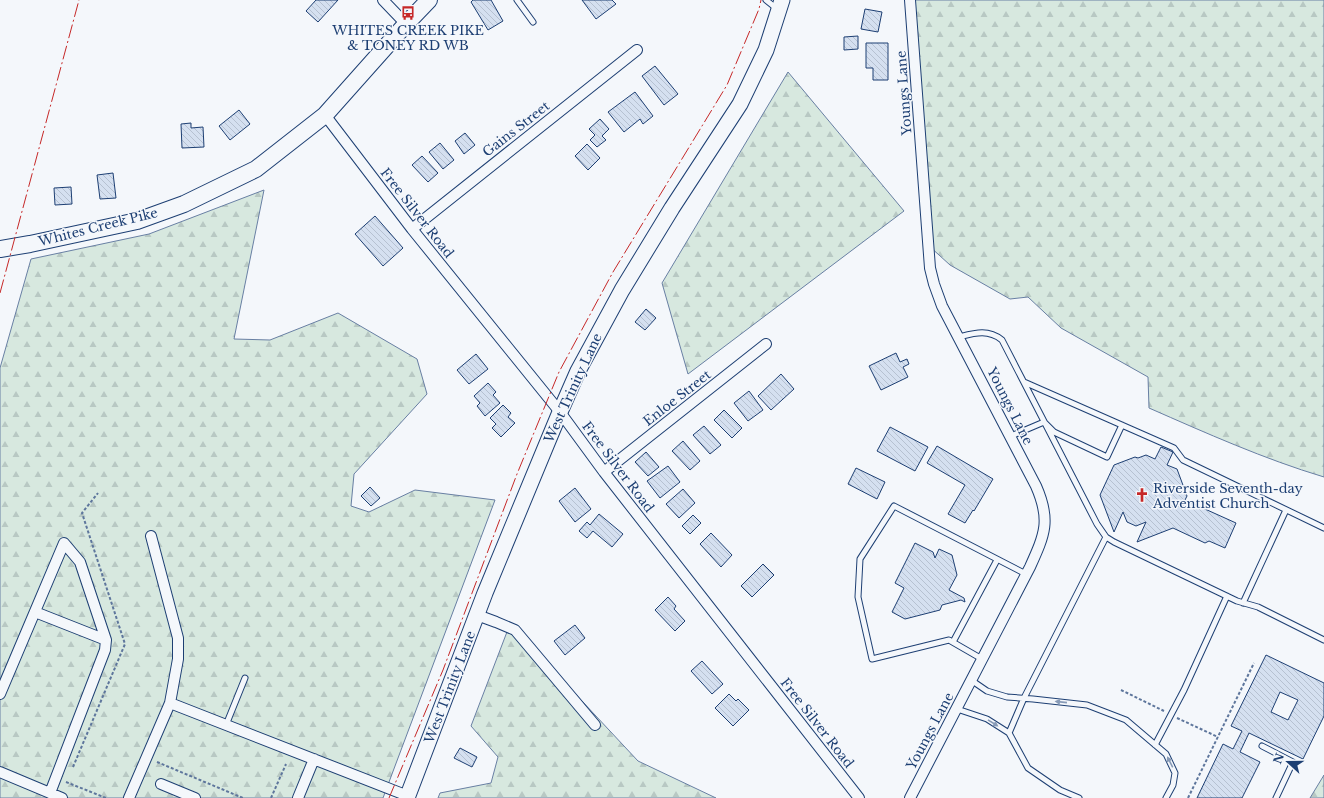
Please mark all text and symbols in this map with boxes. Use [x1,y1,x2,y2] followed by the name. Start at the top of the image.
[400,5,416,21] bus stop icon: WHITES CREEK PIKE & TONEY RD WB
[331,22,484,54] place label: WHITES CREEK PIKE & TONEY RD WB
[893,50,916,137] street label: Youngs Lane
[479,97,553,161] street label: Gains Street
[377,165,458,262] street label: Free Silver Road
[36,204,159,250] street label: Whites Creek Pike
[540,330,606,446] street label: West Trinity Lane
[983,363,1037,448] street label: Youngs Lane
[640,366,714,430] street label: Enloe Street
[578,418,658,516] street label: Free Silver Road
[1152,480,1303,512] place label: Riverside Seventh-day Adventist Church
[1134,487,1150,503] church icon: Riverside Seventh-day Adventist Church
[420,628,479,747] street label: West Trinity Lane
[777,675,858,772] street label: Free Silver Road
[902,690,957,773] street label: Youngs Lane
[1055,698,1067,705] one-way arrow
[987,719,999,726] one-way arrow
[1268,742,1308,782] north arrow
[1270,750,1287,766] text: N
[1167,756,1173,768] one-way arrow

